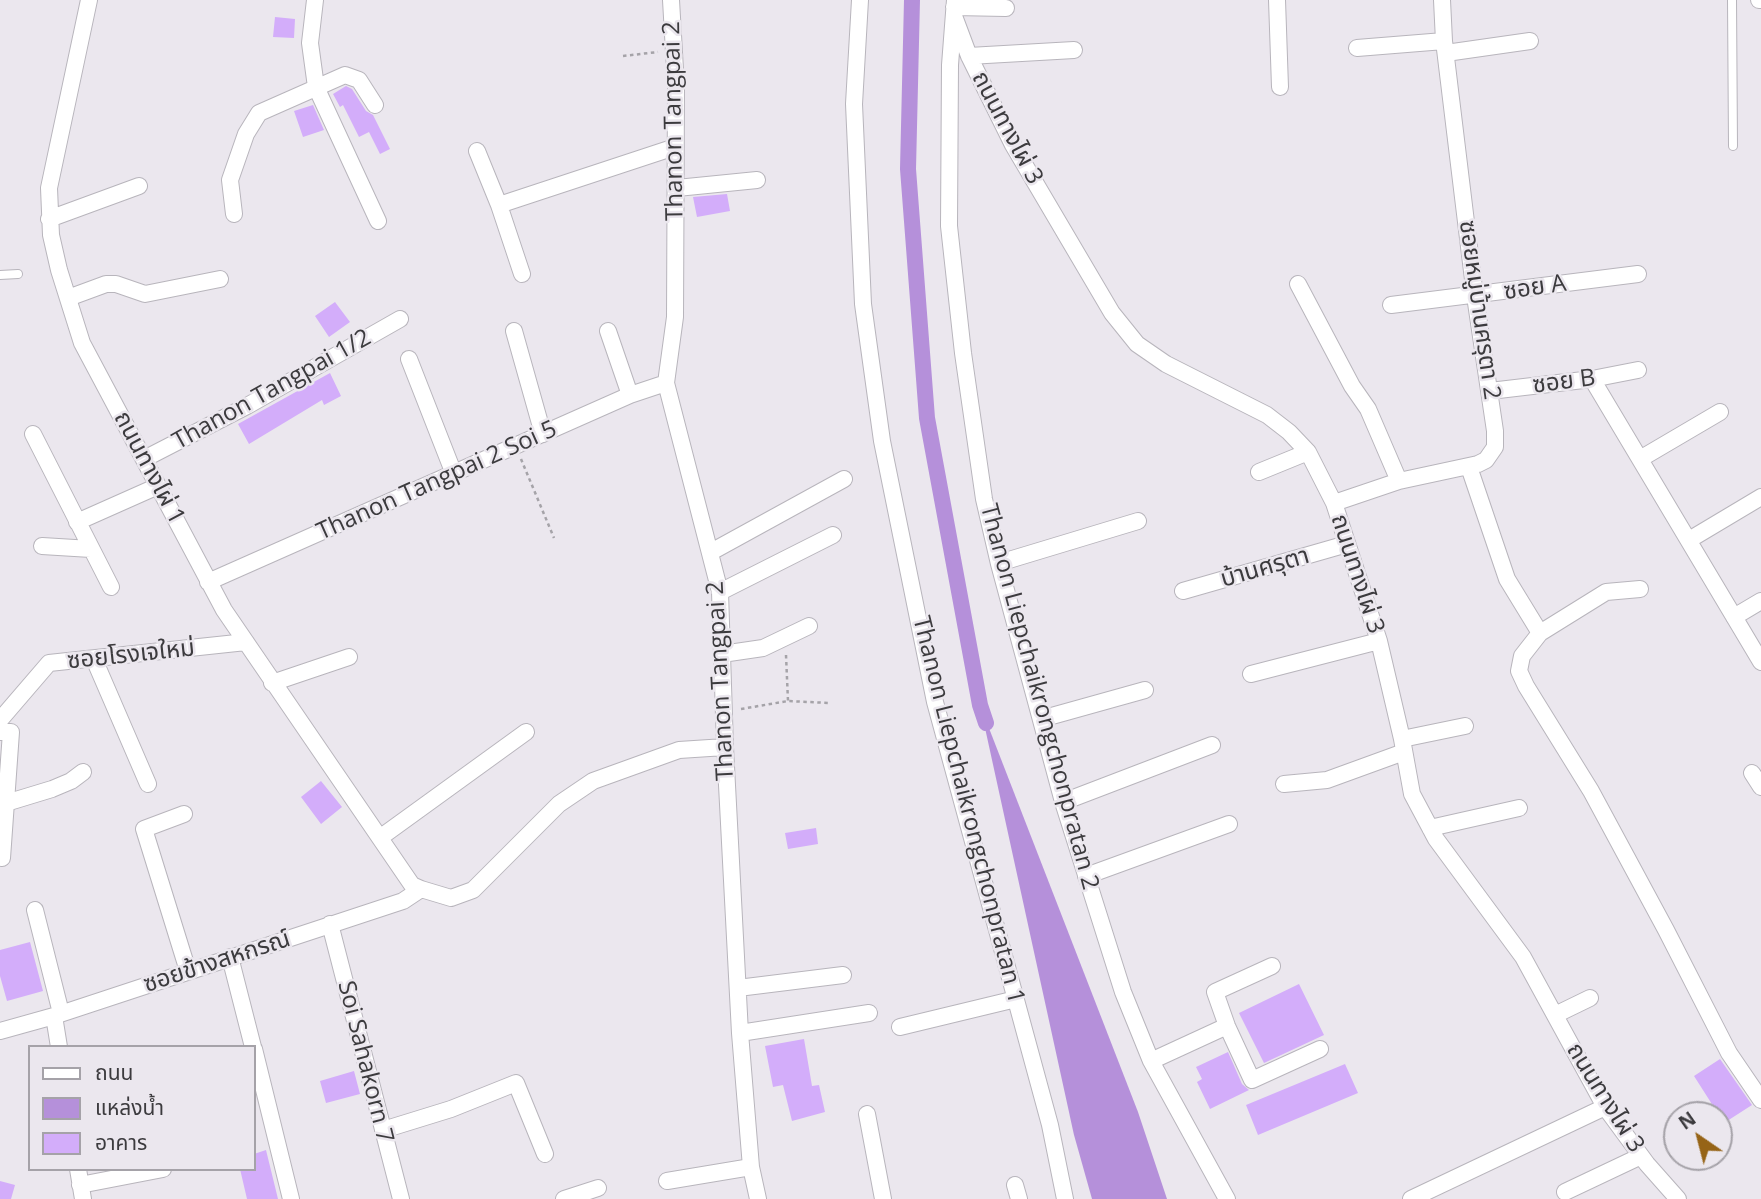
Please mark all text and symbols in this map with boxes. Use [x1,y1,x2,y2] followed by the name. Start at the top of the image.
[658,21,690,221] street label: Thanon Tangpai 2
[965,67,1049,189] street label: ถนนทางไผ่ 3
[1452,218,1506,402] street label: ซอยหมู่บ้านศรุตา 2
[1502,269,1568,307] street label: ซอย A
[168,324,376,456] street label: Thanon Tangpai 1/2
[1531,364,1597,400] street label: ซอย B
[107,407,191,529] street label: ถนนทางไผ่ 1
[313,415,561,547] street label: Thanon Tangpai 2 Soi 5
[974,501,1104,893] street label: Thanon Liepchaikrongchonpratan 2
[1324,511,1390,637] street label: ถนนทางไผ่ 3
[1217,542,1313,594] street label: บ้านศรุตา
[701,581,741,781] street label: Thanon Tangpai 2
[906,613,1030,1007] street label: Thanon Liepchaikrongchonpratan 1
[66,634,196,676] street label: ซอยโรงเจใหม่
[140,925,294,999] street label: ซอยข้างสหกรณ์
[331,978,399,1146] street label: Soi Sahakorn 7
[1560,1038,1650,1158] street label: ถนนทางไผ่ 3
[28,1045,256,1171] legend
[95,1058,133,1086] text: ถนน
[95,1093,164,1121] text: แหล่งน้ำ
[1663,1101,1733,1171] north arrow
[1673,1105,1701,1136] text: N
[95,1128,147,1156] text: อาคาร

